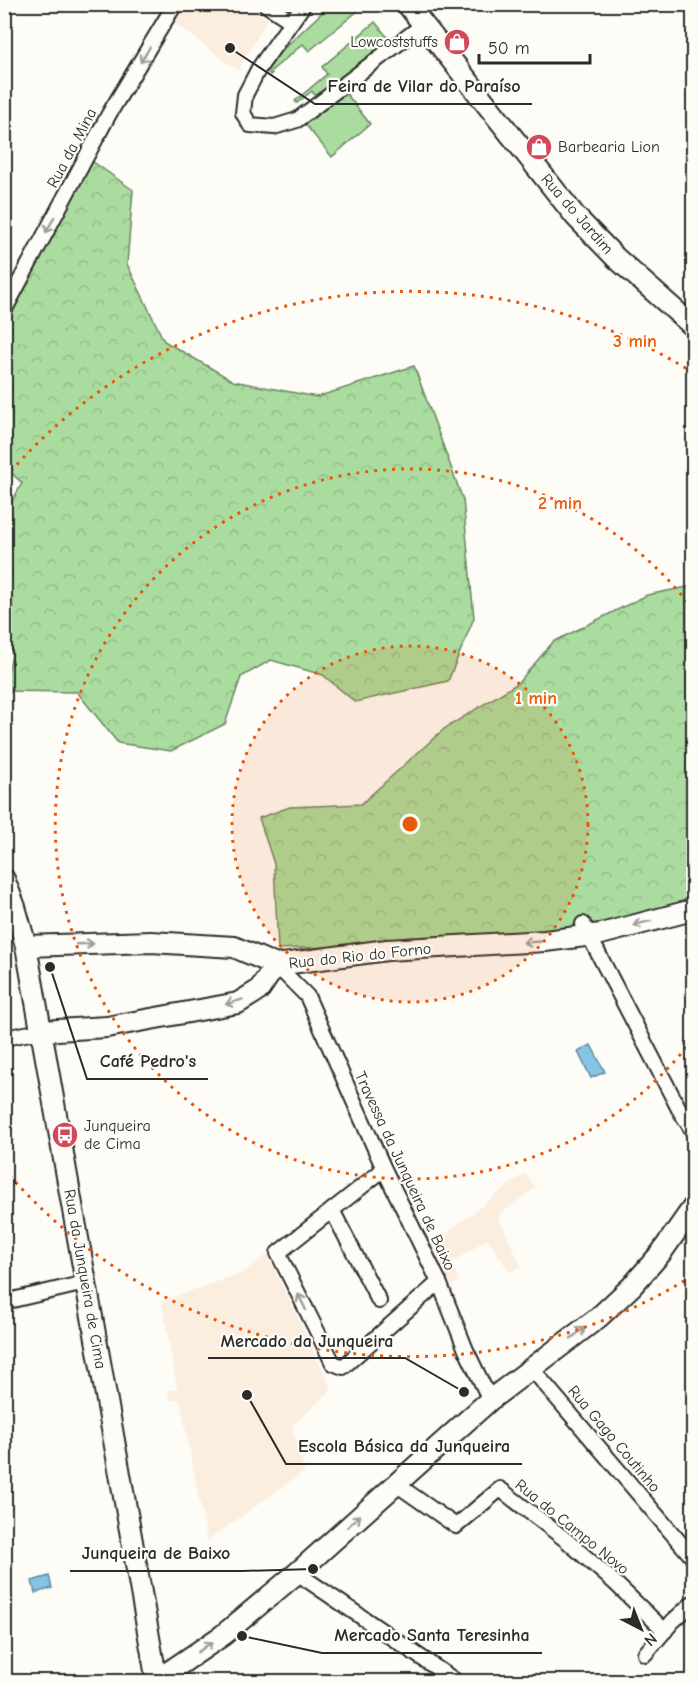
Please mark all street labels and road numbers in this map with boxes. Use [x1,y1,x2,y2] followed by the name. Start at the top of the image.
[44,105,100,191] street label: Rua da Mina
[537,170,617,258] street label: Rua do Jardim
[288,940,432,972] street label: Rua do Rio do Forno
[351,1069,459,1273] street label: Travessa da Junqueira de Baixo
[60,1188,110,1370] street label: Rua da Junqueira de Cima
[564,1382,664,1496] street label: Rua Gago Coutinho
[512,1476,632,1578] street label: Rua do Campo Novo

